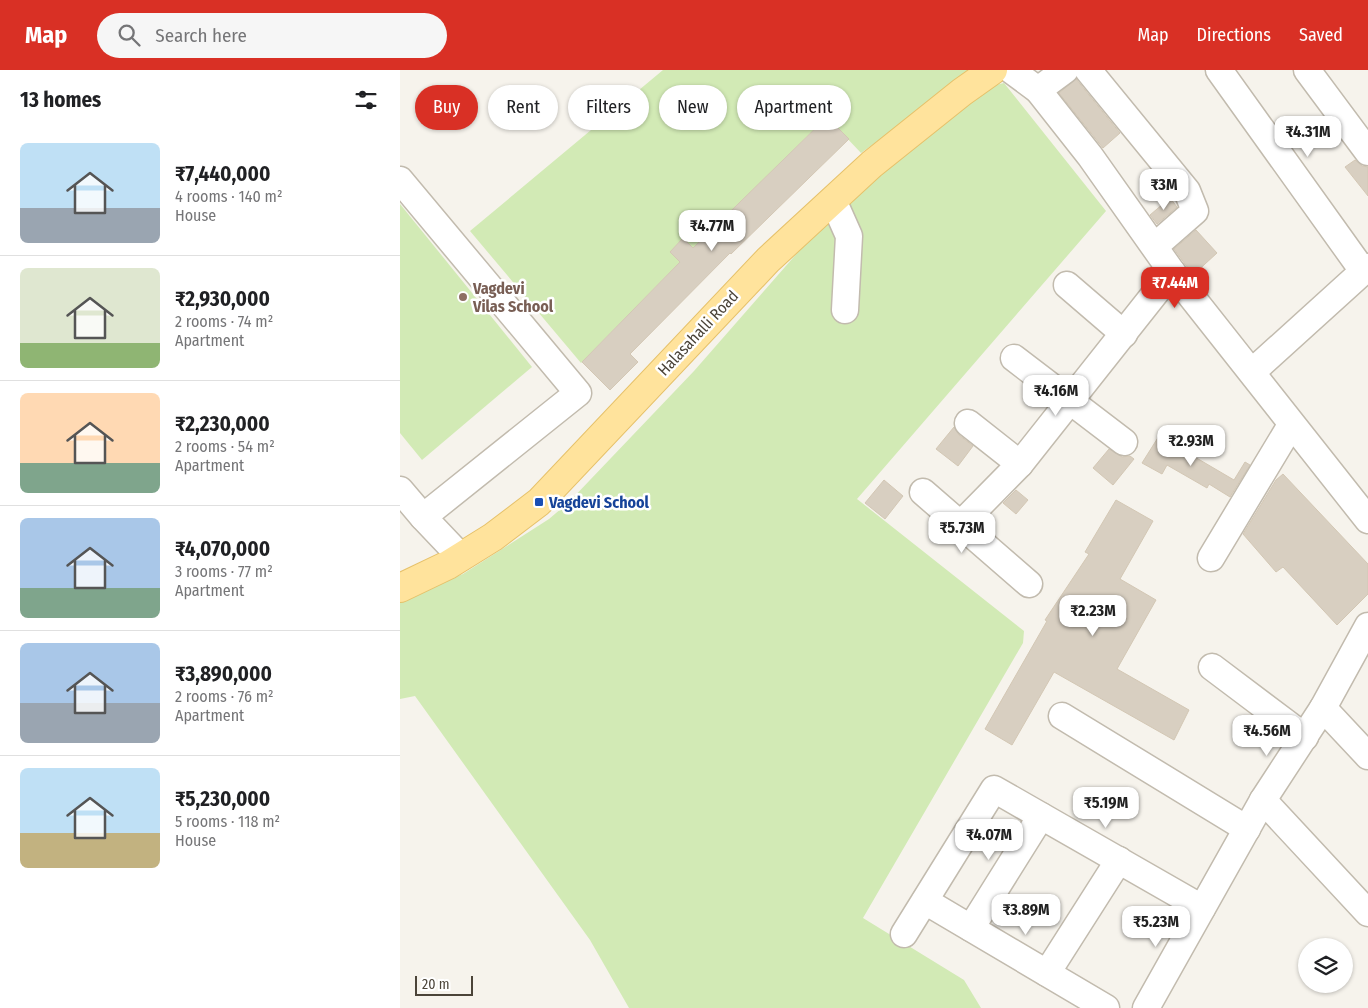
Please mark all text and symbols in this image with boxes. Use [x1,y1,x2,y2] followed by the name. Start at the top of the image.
[97,13,447,58] search box
[25,21,67,49] text: Map
[115,21,143,49] icon: search
[155,24,247,47] text: Search here
[1137,24,1169,46] text: Map
[1197,24,1271,46] text: Directions
[1299,24,1343,46] text: Saved
[415,85,478,130] chip: Buy
[488,85,558,130] chip: Rent
[568,85,649,130] chip: Filters
[659,85,727,130] chip: New
[737,85,851,130] chip: Apartment
[352,86,380,114] icon: filters
[20,87,101,113] text: 13 homes
[1267,116,1349,158] pin: ₹4.31M
[1285,122,1331,141] text: ₹4.31M
[175,161,270,187] text: ₹7,440,000
[60,163,120,223] icon: home
[1140,168,1188,211] pin: ₹3M
[1151,175,1177,194] text: ₹3M
[175,187,283,206] text: 4 rooms · 140 m²
[175,206,216,225] text: House
[671,210,753,252] pin: ₹4.77M
[690,216,734,235] text: ₹4.77M
[1134,266,1216,309] pin: ₹7.44M
[1152,273,1198,292] text: ₹7.44M
[472,279,554,316] place label: Vagdevi Vilas School
[175,286,270,312] text: ₹2,930,000
[654,287,742,379] street label: Halasahalli Road
[60,288,120,348] icon: home
[457,291,469,303] marker: Vagdevi Vilas School
[175,312,273,331] text: 2 rooms · 74 m²
[175,331,244,350] text: Apartment
[1015,374,1097,417] pin: ₹4.16M
[1034,381,1078,400] text: ₹4.16M
[175,411,270,437] text: ₹2,230,000
[60,413,120,473] icon: home
[1150,424,1232,467] pin: ₹2.93M
[1168,431,1214,450] text: ₹2.93M
[175,437,275,456] text: 2 rooms · 54 m²
[175,456,244,475] text: Apartment
[548,493,650,512] place label: Vagdevi School
[533,496,545,508] marker: Vagdevi School
[921,512,1003,554] pin: ₹5.73M
[939,518,985,537] text: ₹5.73M
[175,536,270,562] text: ₹4,070,000
[60,538,120,598] icon: home
[175,562,273,581] text: 3 rooms · 77 m²
[175,581,244,600] text: Apartment
[1052,594,1134,637] pin: ₹2.23M
[1070,601,1116,620] text: ₹2.23M
[175,661,272,687] text: ₹3,890,000
[60,663,120,723] icon: home
[175,687,274,706] text: 2 rooms · 76 m²
[175,706,244,725] text: Apartment
[1226,714,1308,757] pin: ₹4.56M
[1243,721,1291,740] text: ₹4.56M
[175,786,270,812] text: ₹5,230,000
[1065,786,1147,829] pin: ₹5.19M
[60,788,120,848] icon: home
[1084,793,1128,812] text: ₹5.19M
[175,812,280,831] text: 5 rooms · 118 m²
[948,818,1030,861] pin: ₹4.07M
[966,825,1012,844] text: ₹4.07M
[175,831,216,850] text: House
[985,894,1067,936] pin: ₹3.89M
[1002,900,1050,919] text: ₹3.89M
[1115,906,1197,948] pin: ₹5.23M
[1133,912,1179,931] text: ₹5.23M
[1298,938,1353,993] map controls
[1298,938,1353,993] button: layers
[415,973,472,996] scale bar
[422,976,450,993] text: 20 m

